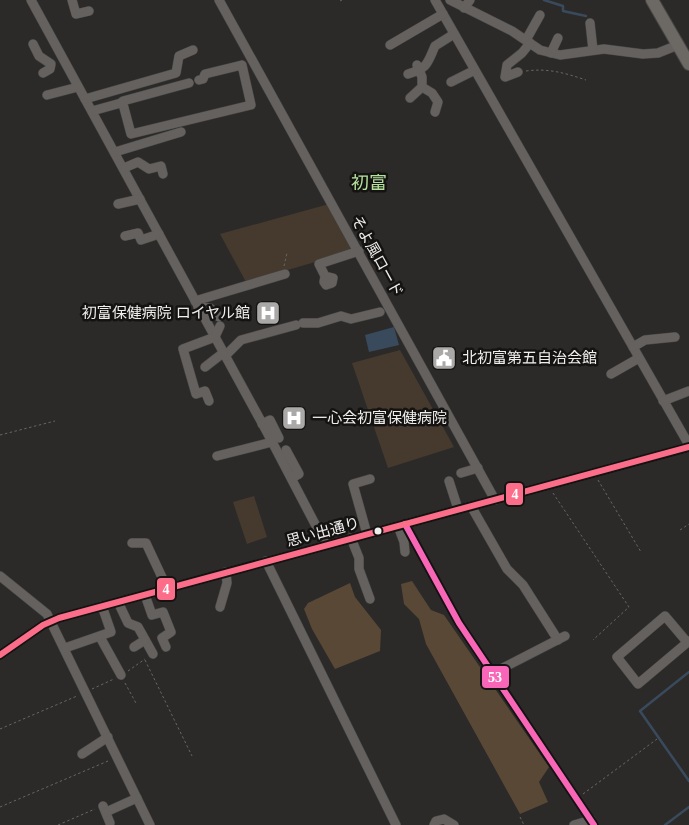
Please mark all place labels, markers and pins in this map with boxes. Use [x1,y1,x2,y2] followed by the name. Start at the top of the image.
[255,300,281,326] hospital icon: 初富保健病院 ロイヤル館
[82,305,250,321] place label: 初富保健病院 ロイヤル館
[431,345,457,371] public building icon: 北初富第五自治会館
[462,349,597,366] place label: 北初富第五自治会館
[281,405,307,431] hospital icon: 一心会初富保健病院
[312,410,447,426] place label: 一心会初富保健病院
[373,526,383,536] unlabelled marker

